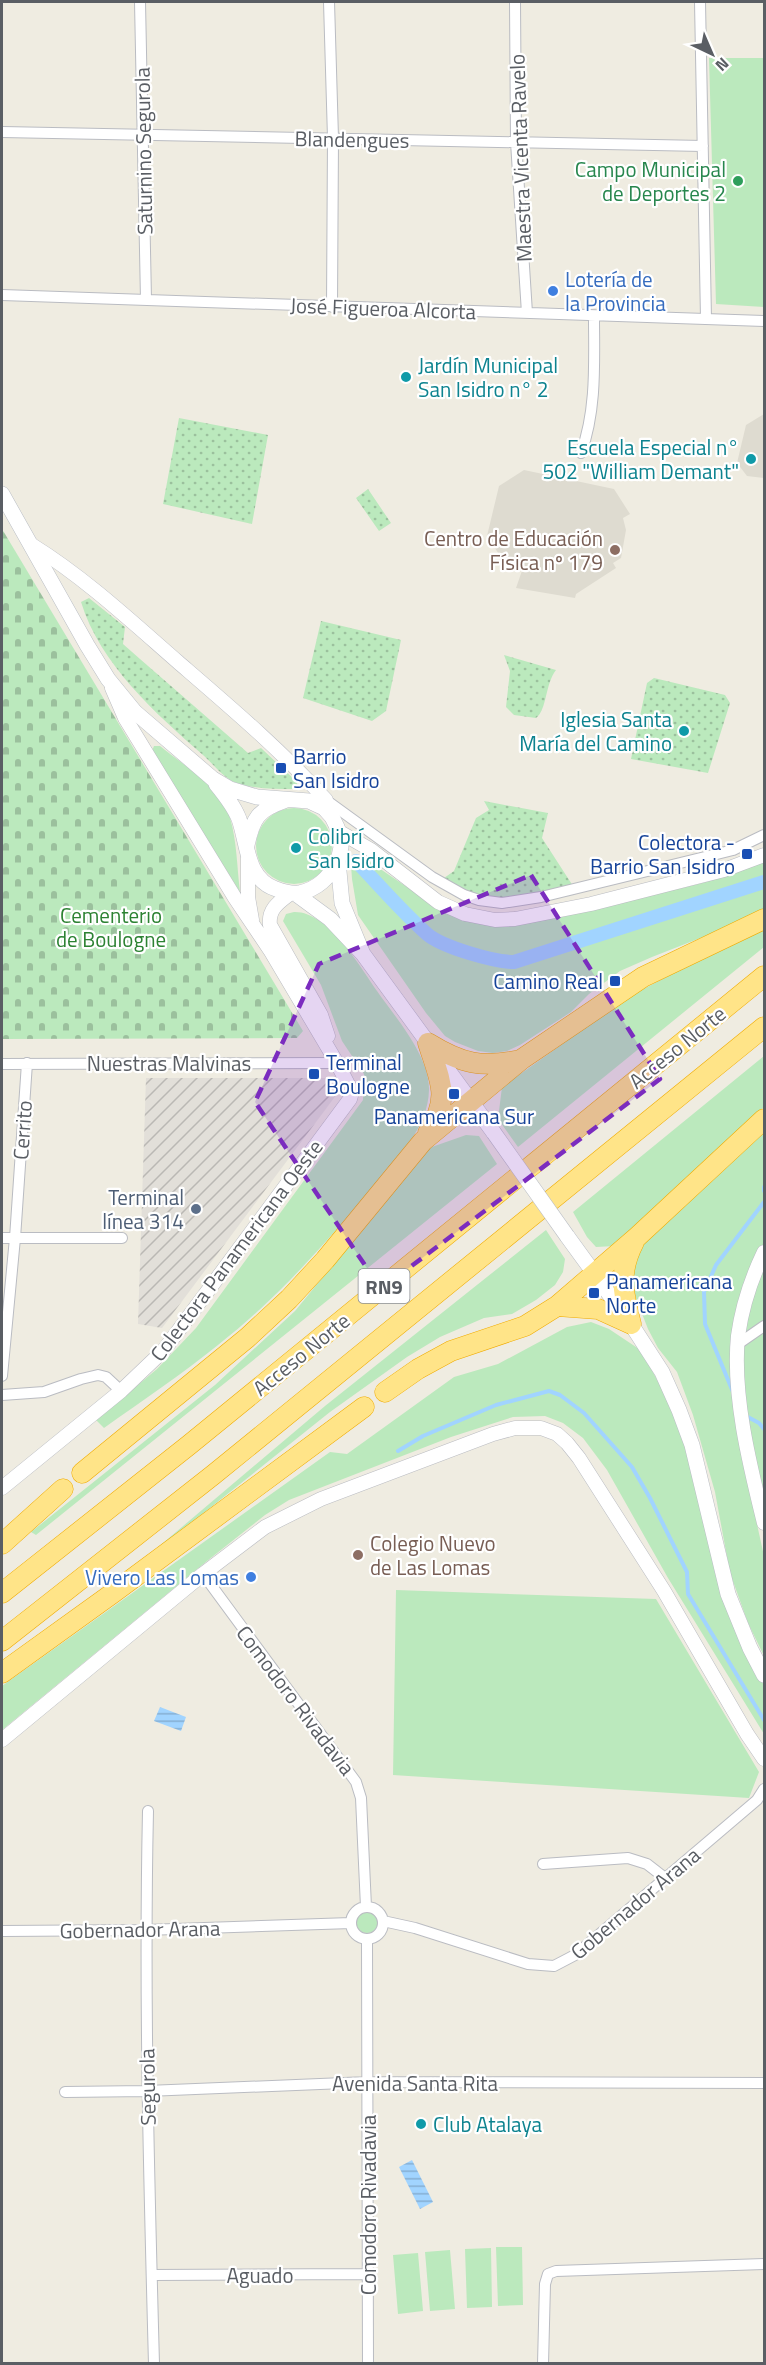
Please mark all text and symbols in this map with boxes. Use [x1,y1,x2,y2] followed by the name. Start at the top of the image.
[682,24,742,84] north arrow
[710,52,735,77] text: N
[500,53,540,263] street label: Maestra Vicenta Ravelo
[126,66,160,235] street label: Saturnino Segurola
[294,122,410,156] street label: Blandengues
[575,153,726,209] place label: Campo Municipal de Deportes 2
[731,174,745,188] marker: Campo Municipal de Deportes 2
[565,263,666,319] place label: Lotería de la Provincia
[546,284,560,298] marker: Lotería de la Provincia
[289,289,477,327] street label: José Figueroa Alcorta
[418,349,558,405] place label: Jardín Municipal San Isidro n° 2
[399,370,413,384] marker: Jardín Municipal San Isidro n° 2
[542,431,739,487] place label: Escuela Especial n° 502 "William Demant"
[744,452,758,466] marker: Escuela Especial n° 502 "William Demant"
[424,522,603,578] place label: Centro de Educación Física nº 179
[608,543,622,557] marker: Centro de Educación Física nº 179
[519,703,672,759] place label: Iglesia Santa María del Camino
[677,724,691,738] marker: Iglesia Santa María del Camino
[293,740,380,796] place label: Barrio San Isidro
[274,761,288,775] marker: Barrio San Isidro
[308,820,395,876] place label: Colibrí San Isidro
[590,826,735,882] place label: Colectora - Barrio San Isidro
[289,841,303,855] marker: Colibrí San Isidro
[740,847,754,861] marker: Colectora - Barrio San Isidro
[56,899,166,955] park label: Cementerio de Boulogne
[493,965,603,997] place label: Camino Real
[608,974,622,988] marker: Camino Real
[621,998,733,1096] street label: Acceso Norte
[326,1046,410,1102] place label: Terminal Boulogne
[87,1047,251,1079] street label: Nuestras Malvinas
[307,1067,321,1081] marker: Terminal Boulogne
[447,1087,461,1101] marker: Panamericana Sur
[4,1099,40,1161] street label: Cerrito
[374,1100,534,1132] place label: Panamericana Sur
[142,1132,330,1368] street label: Colectora Panamericana Oeste
[102,1181,184,1237] place label: Terminal línea 314
[189,1202,203,1216] marker: Terminal línea 314
[606,1265,733,1321] place label: Panamericana Norte
[358,1269,410,1303] road number: RN9
[587,1286,601,1300] marker: Panamericana Norte
[245,1305,357,1403] street label: Acceso Norte
[370,1527,496,1583] place label: Colegio Nuevo de Las Lomas
[351,1548,365,1562] marker: Colegio Nuevo de Las Lomas
[85,1561,239,1593] place label: Vivero Las Lomas
[244,1570,258,1584] marker: Vivero Las Lomas
[229,1618,363,1782] street label: Comodoro Rivadavia
[563,1839,707,1967] street label: Gobernador Arana
[59,1912,221,1946] street label: Gobernador Arana
[130,2048,164,2126] street label: Segurola
[332,2067,498,2099] street label: Avenida Santa Rita
[433,2108,542,2140] place label: Club Atalaya
[352,2114,384,2295] street label: Comodoro Rivadavia
[414,2117,428,2131] marker: Club Atalaya
[227,2259,294,2291] street label: Aguado

